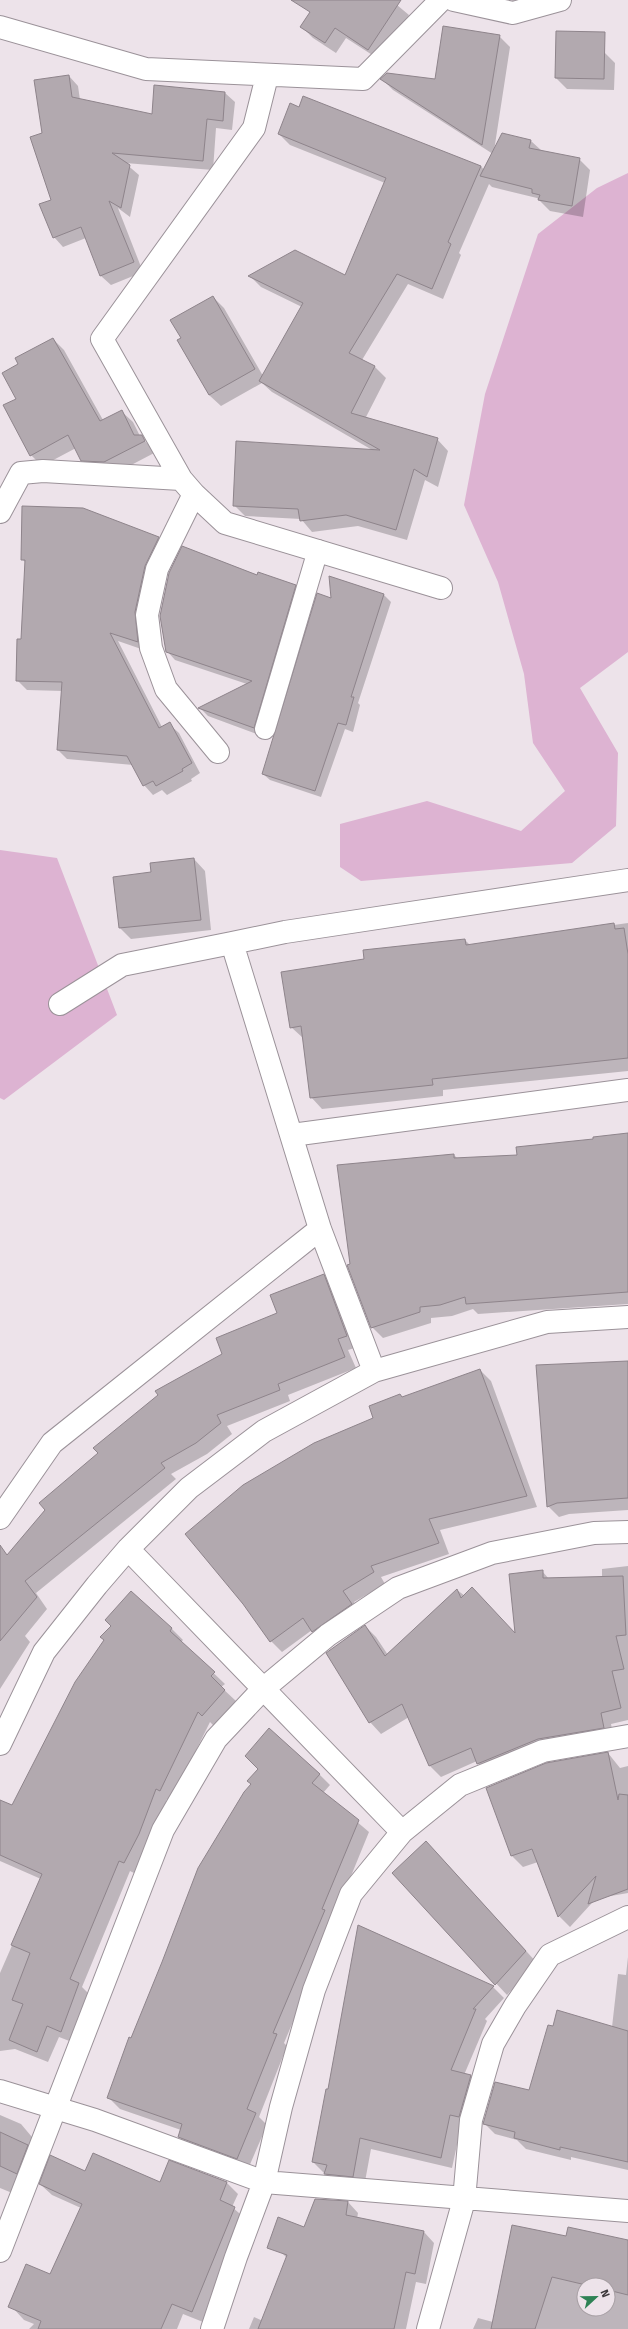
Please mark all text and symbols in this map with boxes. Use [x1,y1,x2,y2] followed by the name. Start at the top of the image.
[576,2277,616,2317] north arrow
[597,2288,612,2299] text: N

